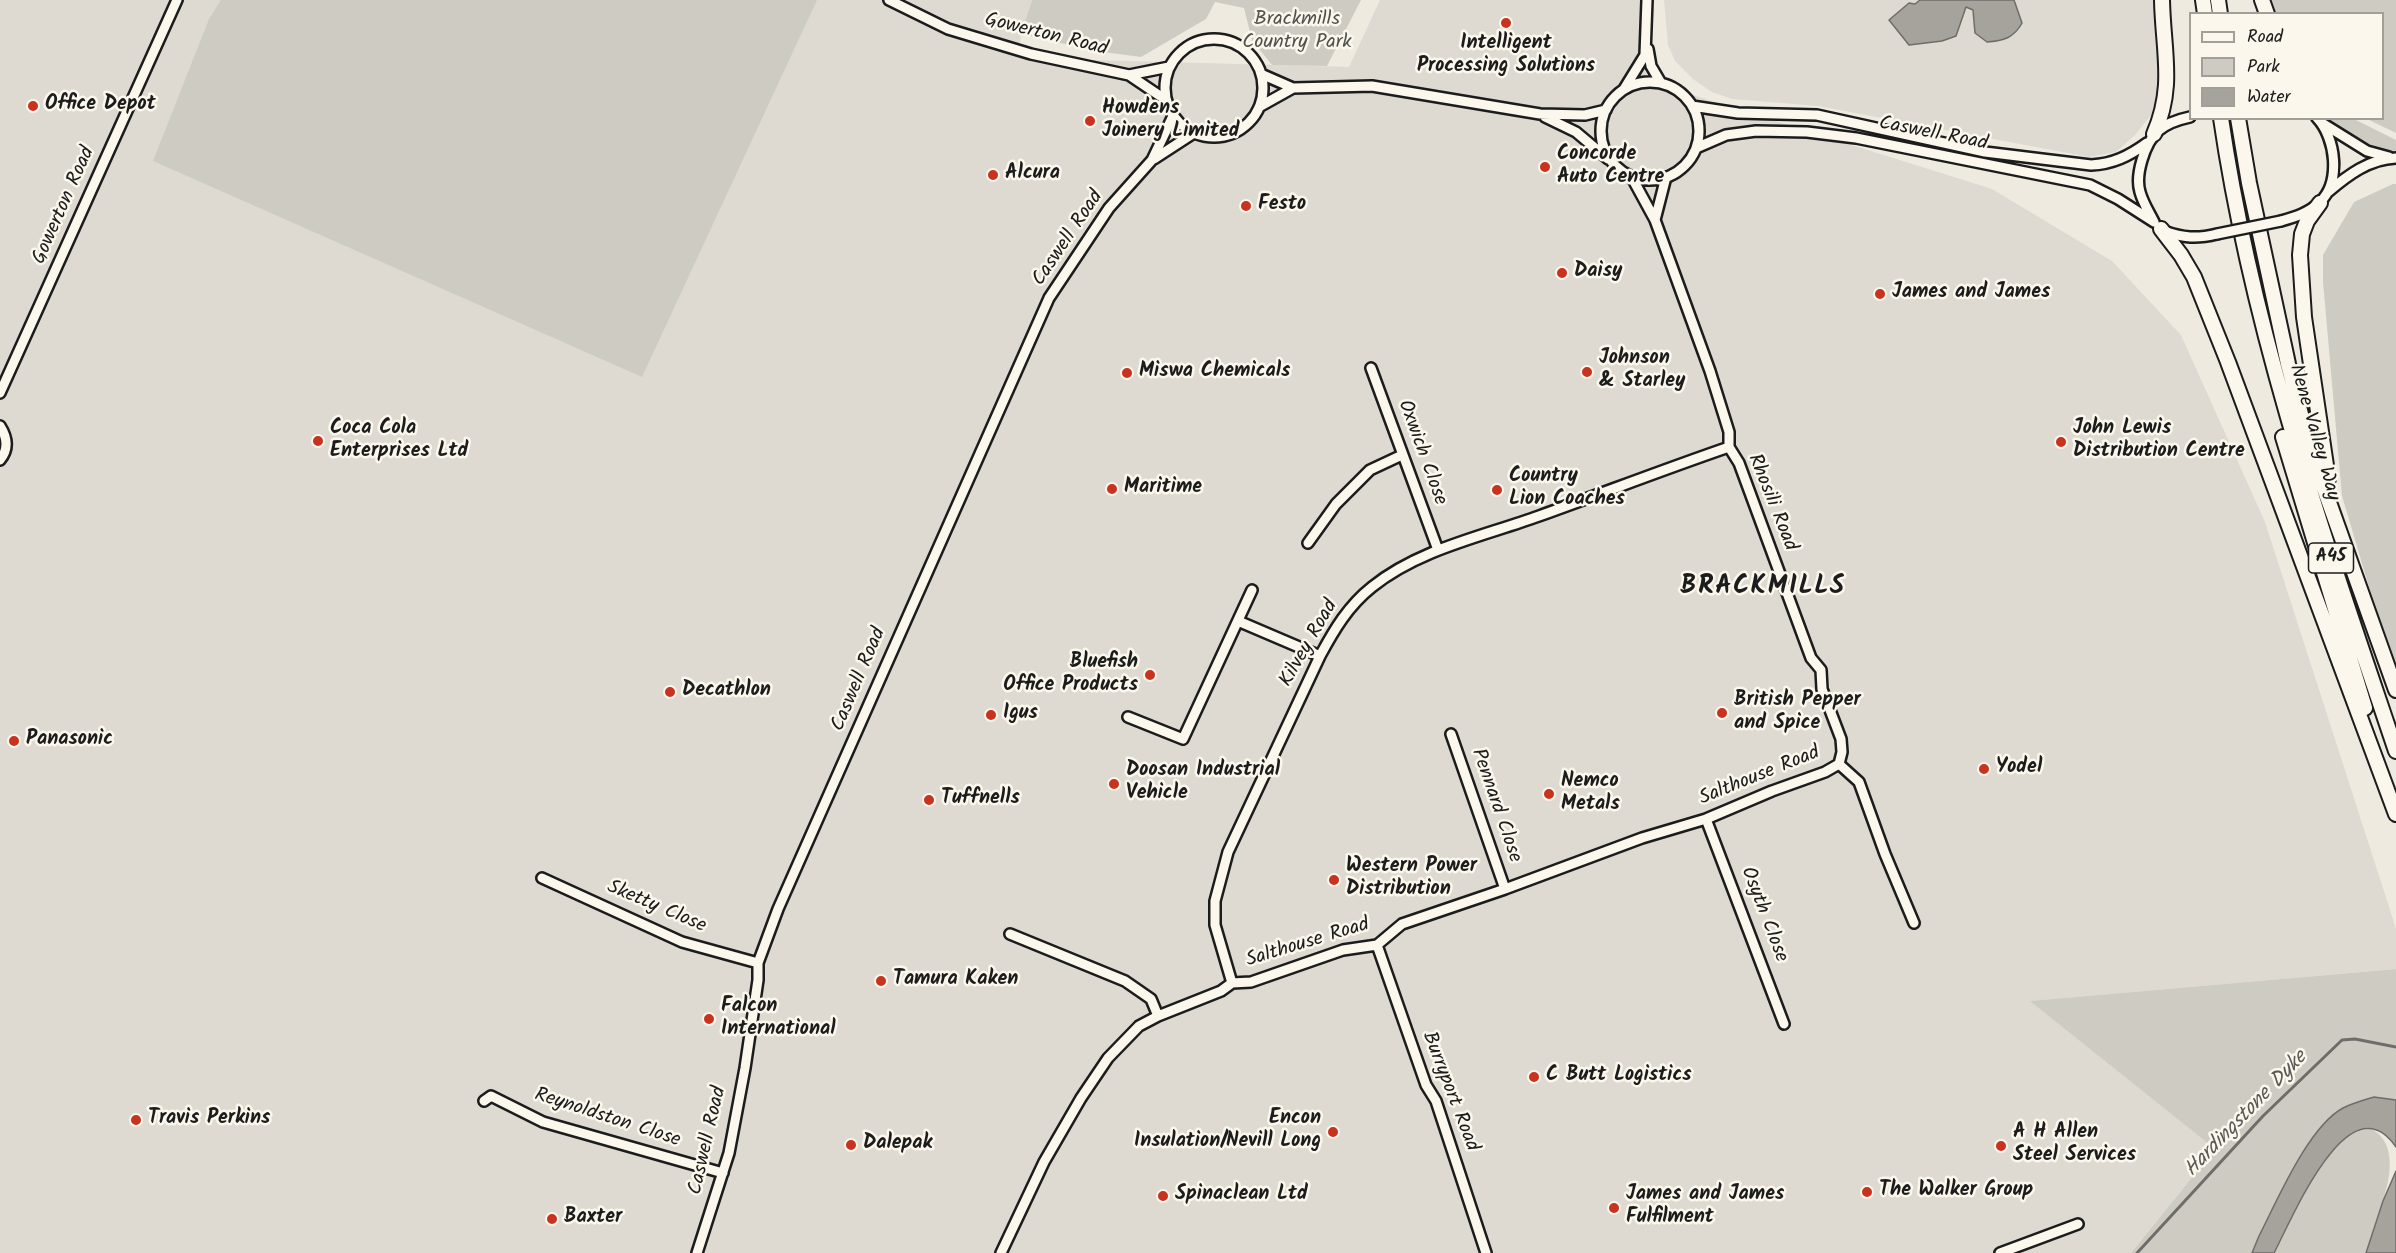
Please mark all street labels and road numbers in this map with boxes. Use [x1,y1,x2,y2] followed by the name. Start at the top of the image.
[982,9,1110,63] street label: Gowerton Road
[1877,113,1989,157] street label: Caswell Road
[28,144,102,268] street label: Gowerton Road
[1028,187,1110,291] street label: Caswell Road
[2282,362,2344,504] street label: Nene Valley Way
[1391,397,1451,509] street label: Oxwich Close
[1741,451,1801,555] street label: Rhosili Road
[2308,543,2354,573] road number: A45
[1276,596,1344,692] street label: Kilvey Road
[827,625,893,735] street label: Caswell Road
[1696,742,1824,812] street label: Salthouse Road
[1464,746,1526,866] street label: Pennard Close
[1734,864,1792,966] street label: Osyth Close
[603,876,709,940] street label: Sketty Close
[1243,914,1373,974] street label: Salthouse Road
[1415,1029,1483,1155] street label: Burryport Road
[531,1084,683,1154] street label: Reynoldston Close
[685,1085,733,1197] street label: Caswell Road

